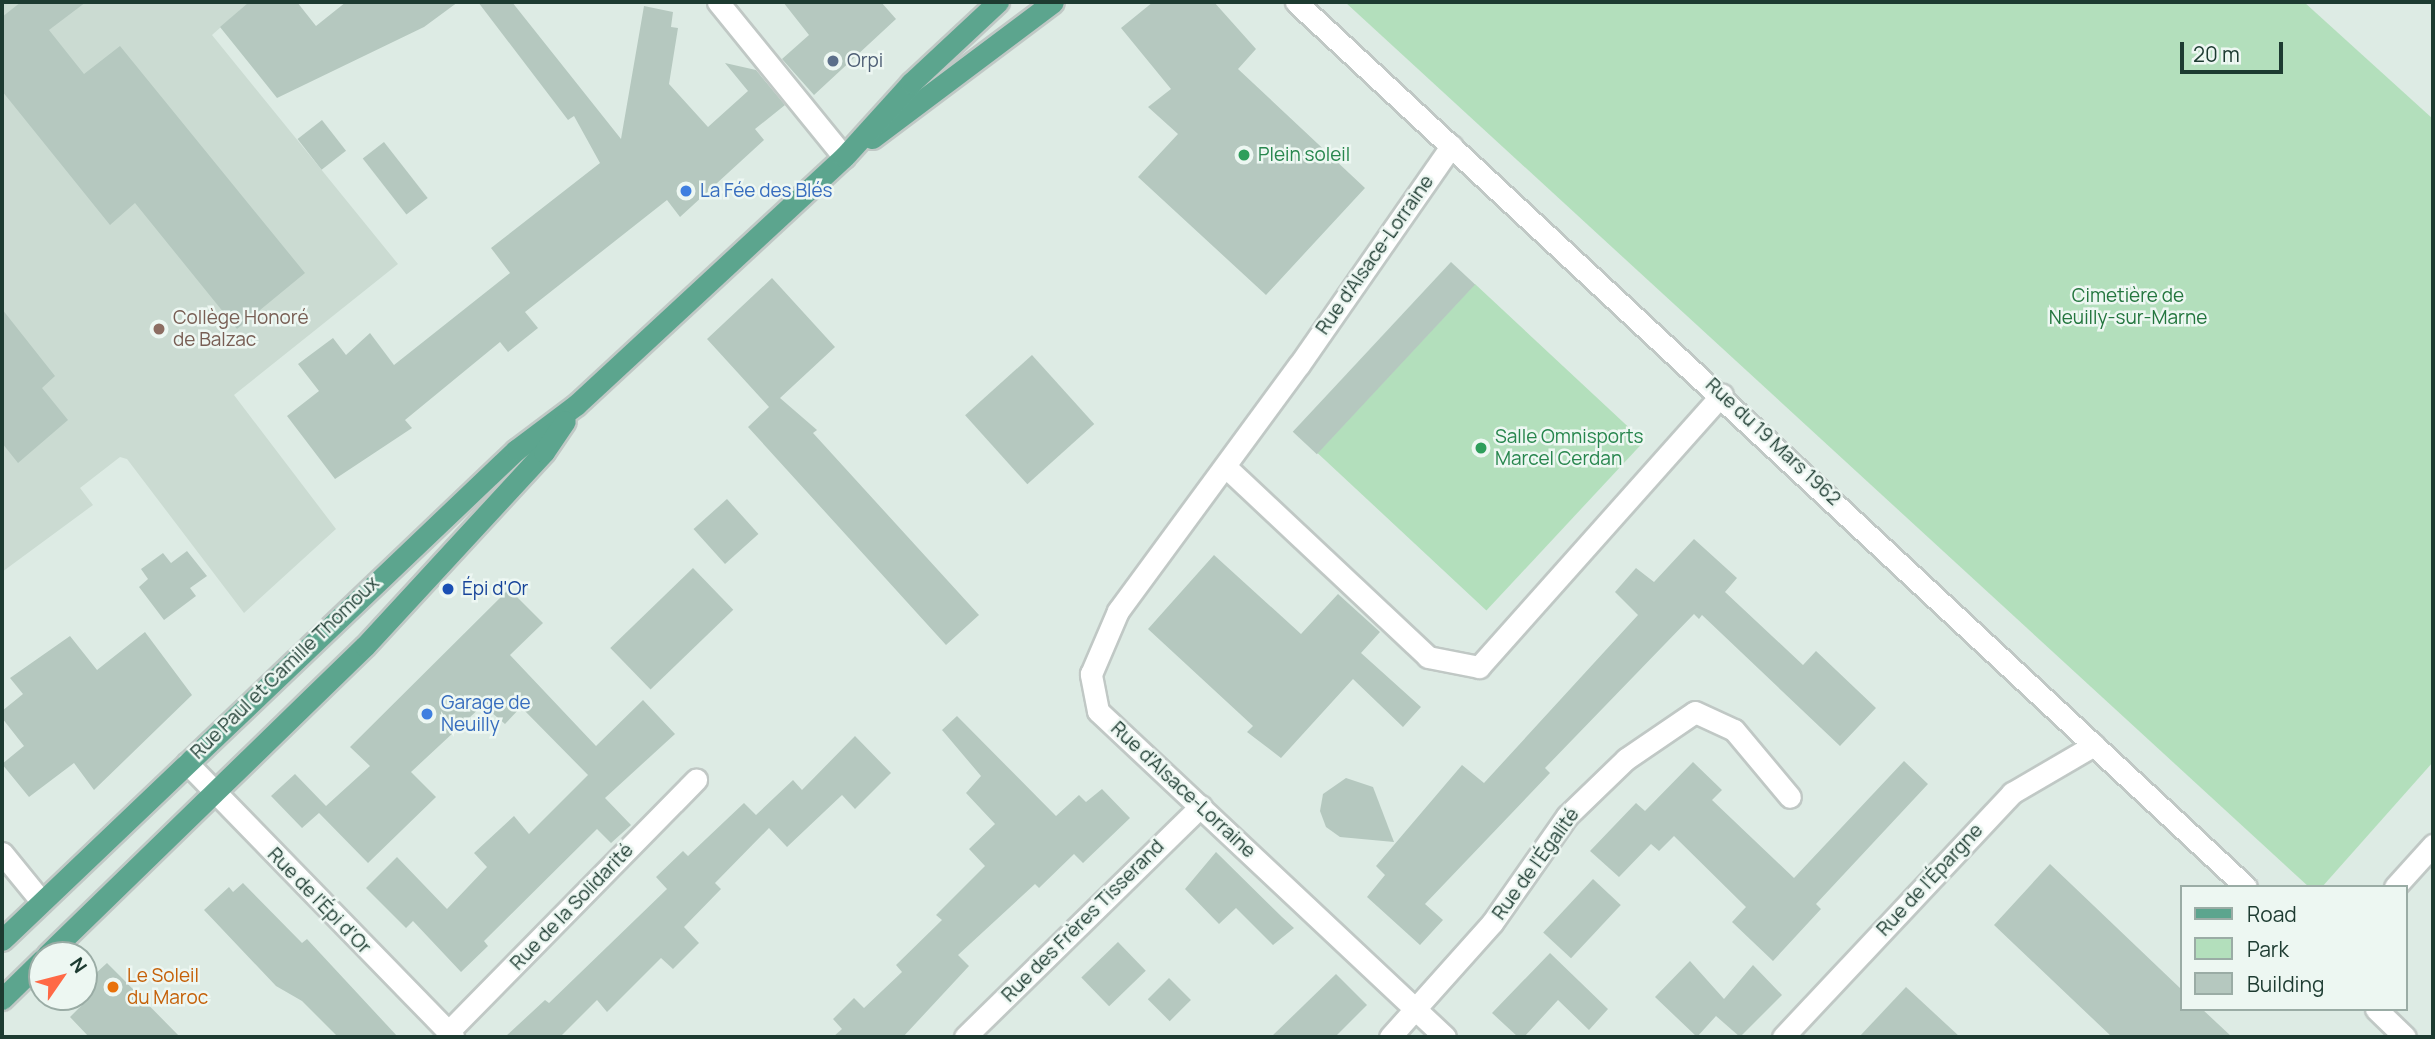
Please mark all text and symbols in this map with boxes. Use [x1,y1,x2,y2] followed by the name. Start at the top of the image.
[2183,28,2286,72] scale bar
[2193,40,2240,68] text: 20 m
[847,50,883,72] place label: Orpi
[825,53,841,69] marker: Orpi
[1258,144,1350,166] place label: Plein soleil
[1236,147,1252,163] marker: Plein soleil
[1311,171,1439,339] street label: Rue d'Alsace-Lorraine
[700,180,833,202] place label: La Fée des Blés
[678,183,694,199] marker: La Fée des Blés
[2049,285,2207,329] park label: Cimetière de Neuilly-sur-Marne
[173,307,309,351] place label: Collège Honoré de Balzac
[151,321,167,337] marker: Collège Honoré de Balzac
[1701,374,1845,510] street label: Rue du 19 Mars 1962
[1495,426,1644,470] place label: Salle Omnisports Marcel Cerdan
[1473,440,1489,456] marker: Salle Omnisports Marcel Cerdan
[186,572,384,764] street label: Rue Paul et Camille Thomoux
[462,578,528,600] place label: Épi d'Or
[440,581,456,597] marker: Épi d'Or
[441,692,530,736] place label: Garage de Neuilly
[419,706,435,722] marker: Garage de Neuilly
[1106,717,1260,863] street label: Rue d'Alsace-Lorraine
[1488,804,1584,924] street label: Rue de l'Égalité
[1872,819,1988,941] street label: Rue de l'Épargne
[997,835,1169,1007] street label: Rue des Frères Tisserand
[506,839,638,975] street label: Rue de la Solidarité
[263,843,375,959] street label: Rue de l'Épi d'Or
[2180,885,2407,1011] legend
[2247,900,2297,928] text: Road
[2247,935,2289,963] text: Park
[28,941,98,1011] north arrow
[64,952,93,978] text: N
[127,965,208,1009] place label: Le Soleil du Maroc
[2247,970,2324,998] text: Building
[105,979,121,995] marker: Le Soleil du Maroc

